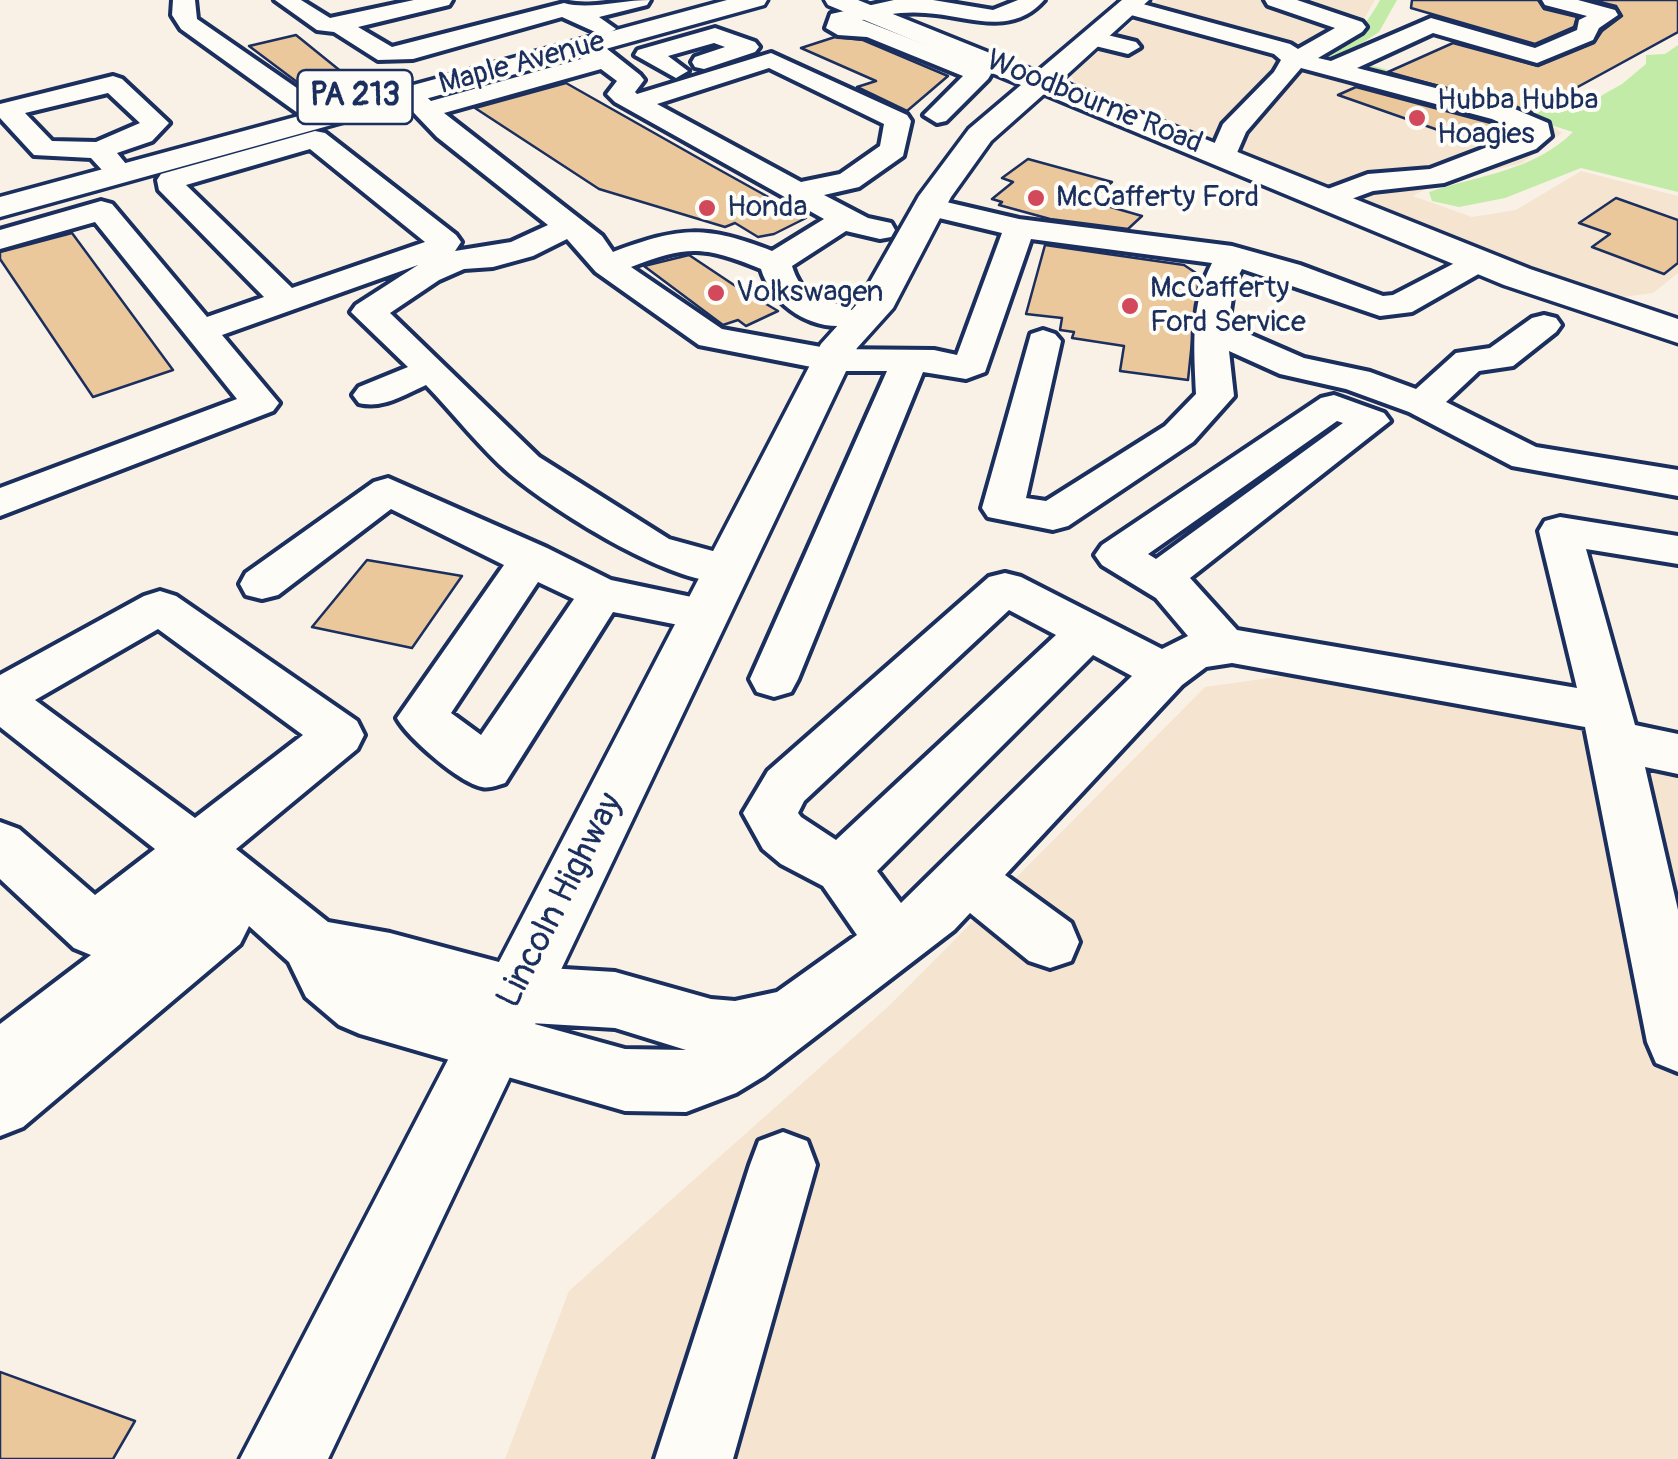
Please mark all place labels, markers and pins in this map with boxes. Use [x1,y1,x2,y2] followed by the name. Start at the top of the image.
[1437,83,1598,154] place label: Hubba Hubba Hoagies
[1406,107,1428,129] marker: Hubba Hubba Hoagies
[1056,180,1259,216] place label: McCafferty Ford
[1025,187,1047,209] marker: McCafferty Ford
[727,190,807,226] place label: Honda
[696,197,718,219] marker: Honda
[1150,271,1306,342] place label: McCafferty Ford Service
[736,275,884,311] place label: Volkswagen
[705,282,727,304] marker: Volkswagen
[1119,295,1141,317] marker: McCafferty Ford Service

